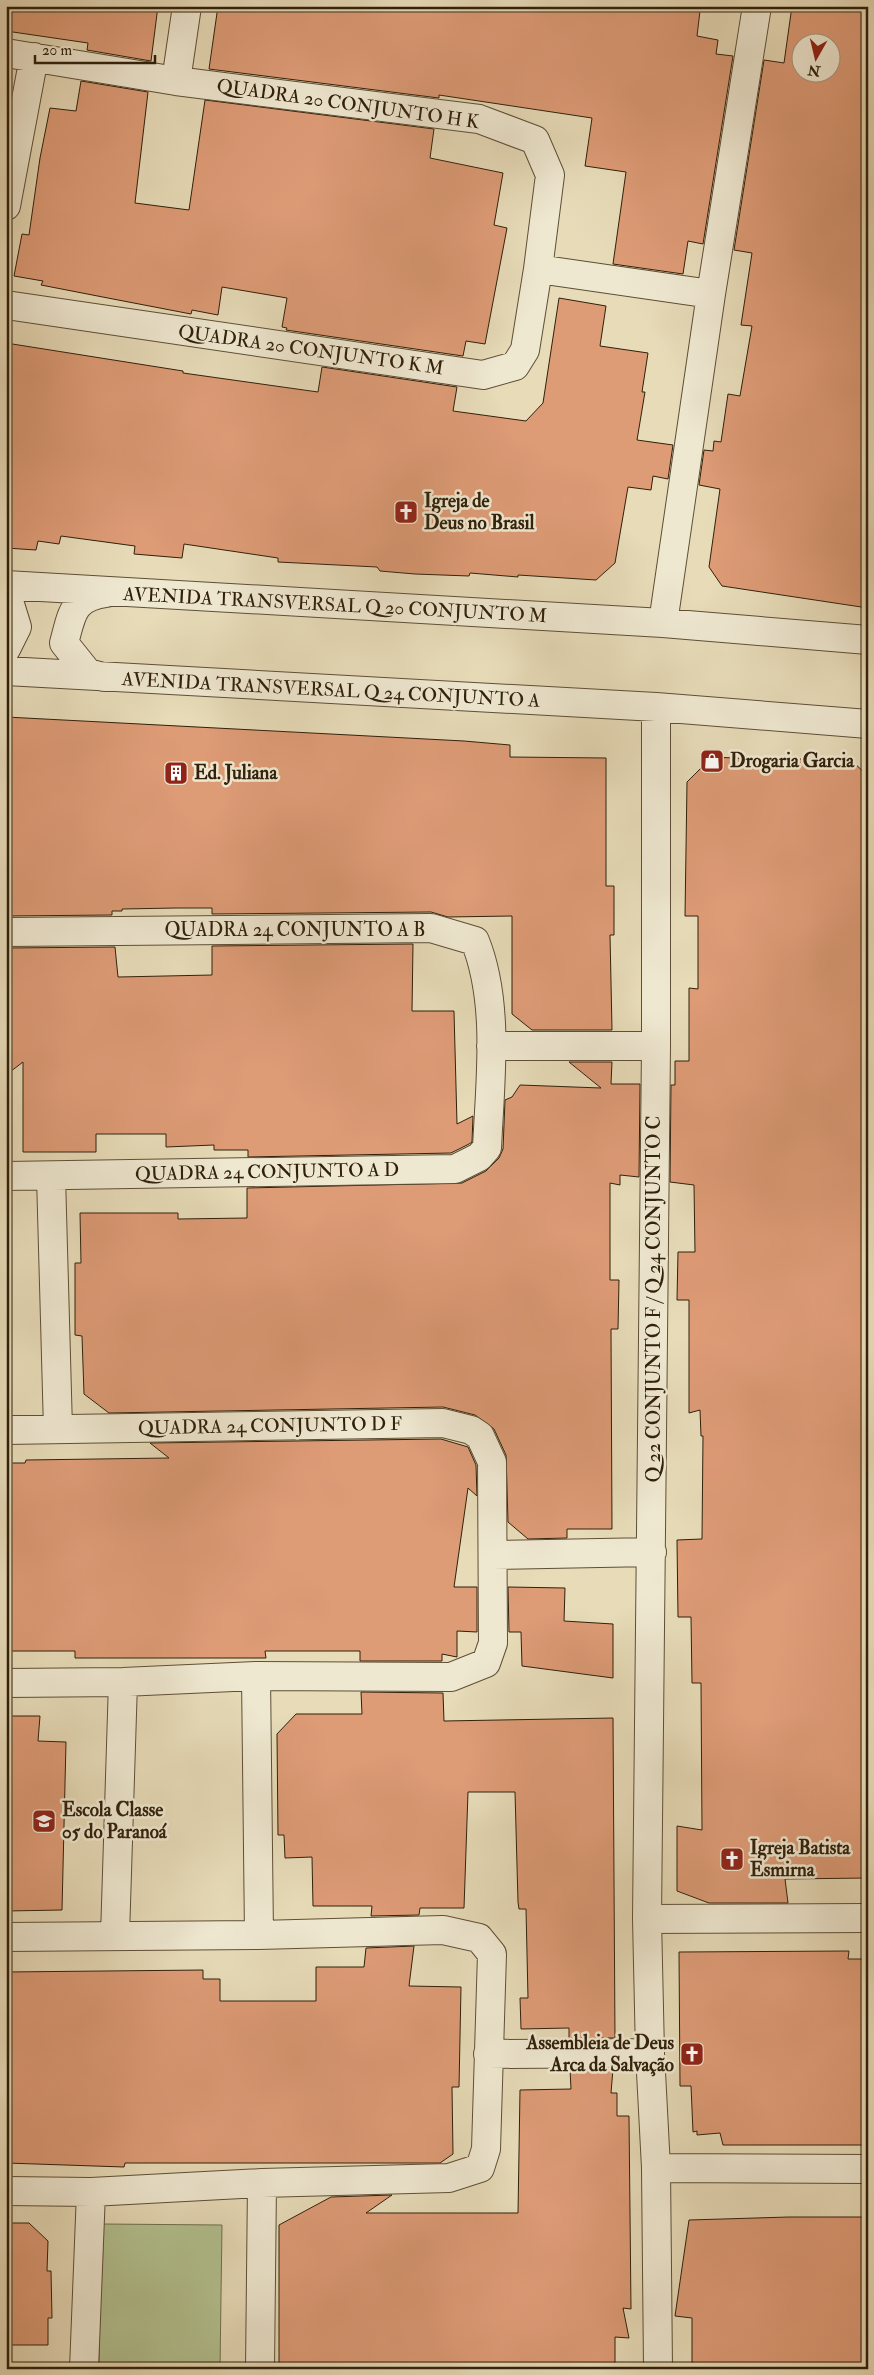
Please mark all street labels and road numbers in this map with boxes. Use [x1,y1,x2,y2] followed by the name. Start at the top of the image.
[215,74,482,134] street label: QUADRA 20 CONJUNTO H K
[177,319,445,381] street label: QUADRA 20 CONJUNTO K M
[121,582,548,628] street label: AVENIDA TRANSVERSAL Q 20 CONJUNTO M
[120,667,541,713] street label: AVENIDA TRANSVERSAL Q 24 CONJUNTO A
[164,918,426,942] street label: QUADRA 24 CONJUNTO A B
[642,1116,666,1482] street label: Q 22 CONJUNTO F / Q 24 CONJUNTO C
[135,1158,399,1186] street label: QUADRA 24 CONJUNTO A D
[138,1412,402,1440] street label: QUADRA 24 CONJUNTO D F

